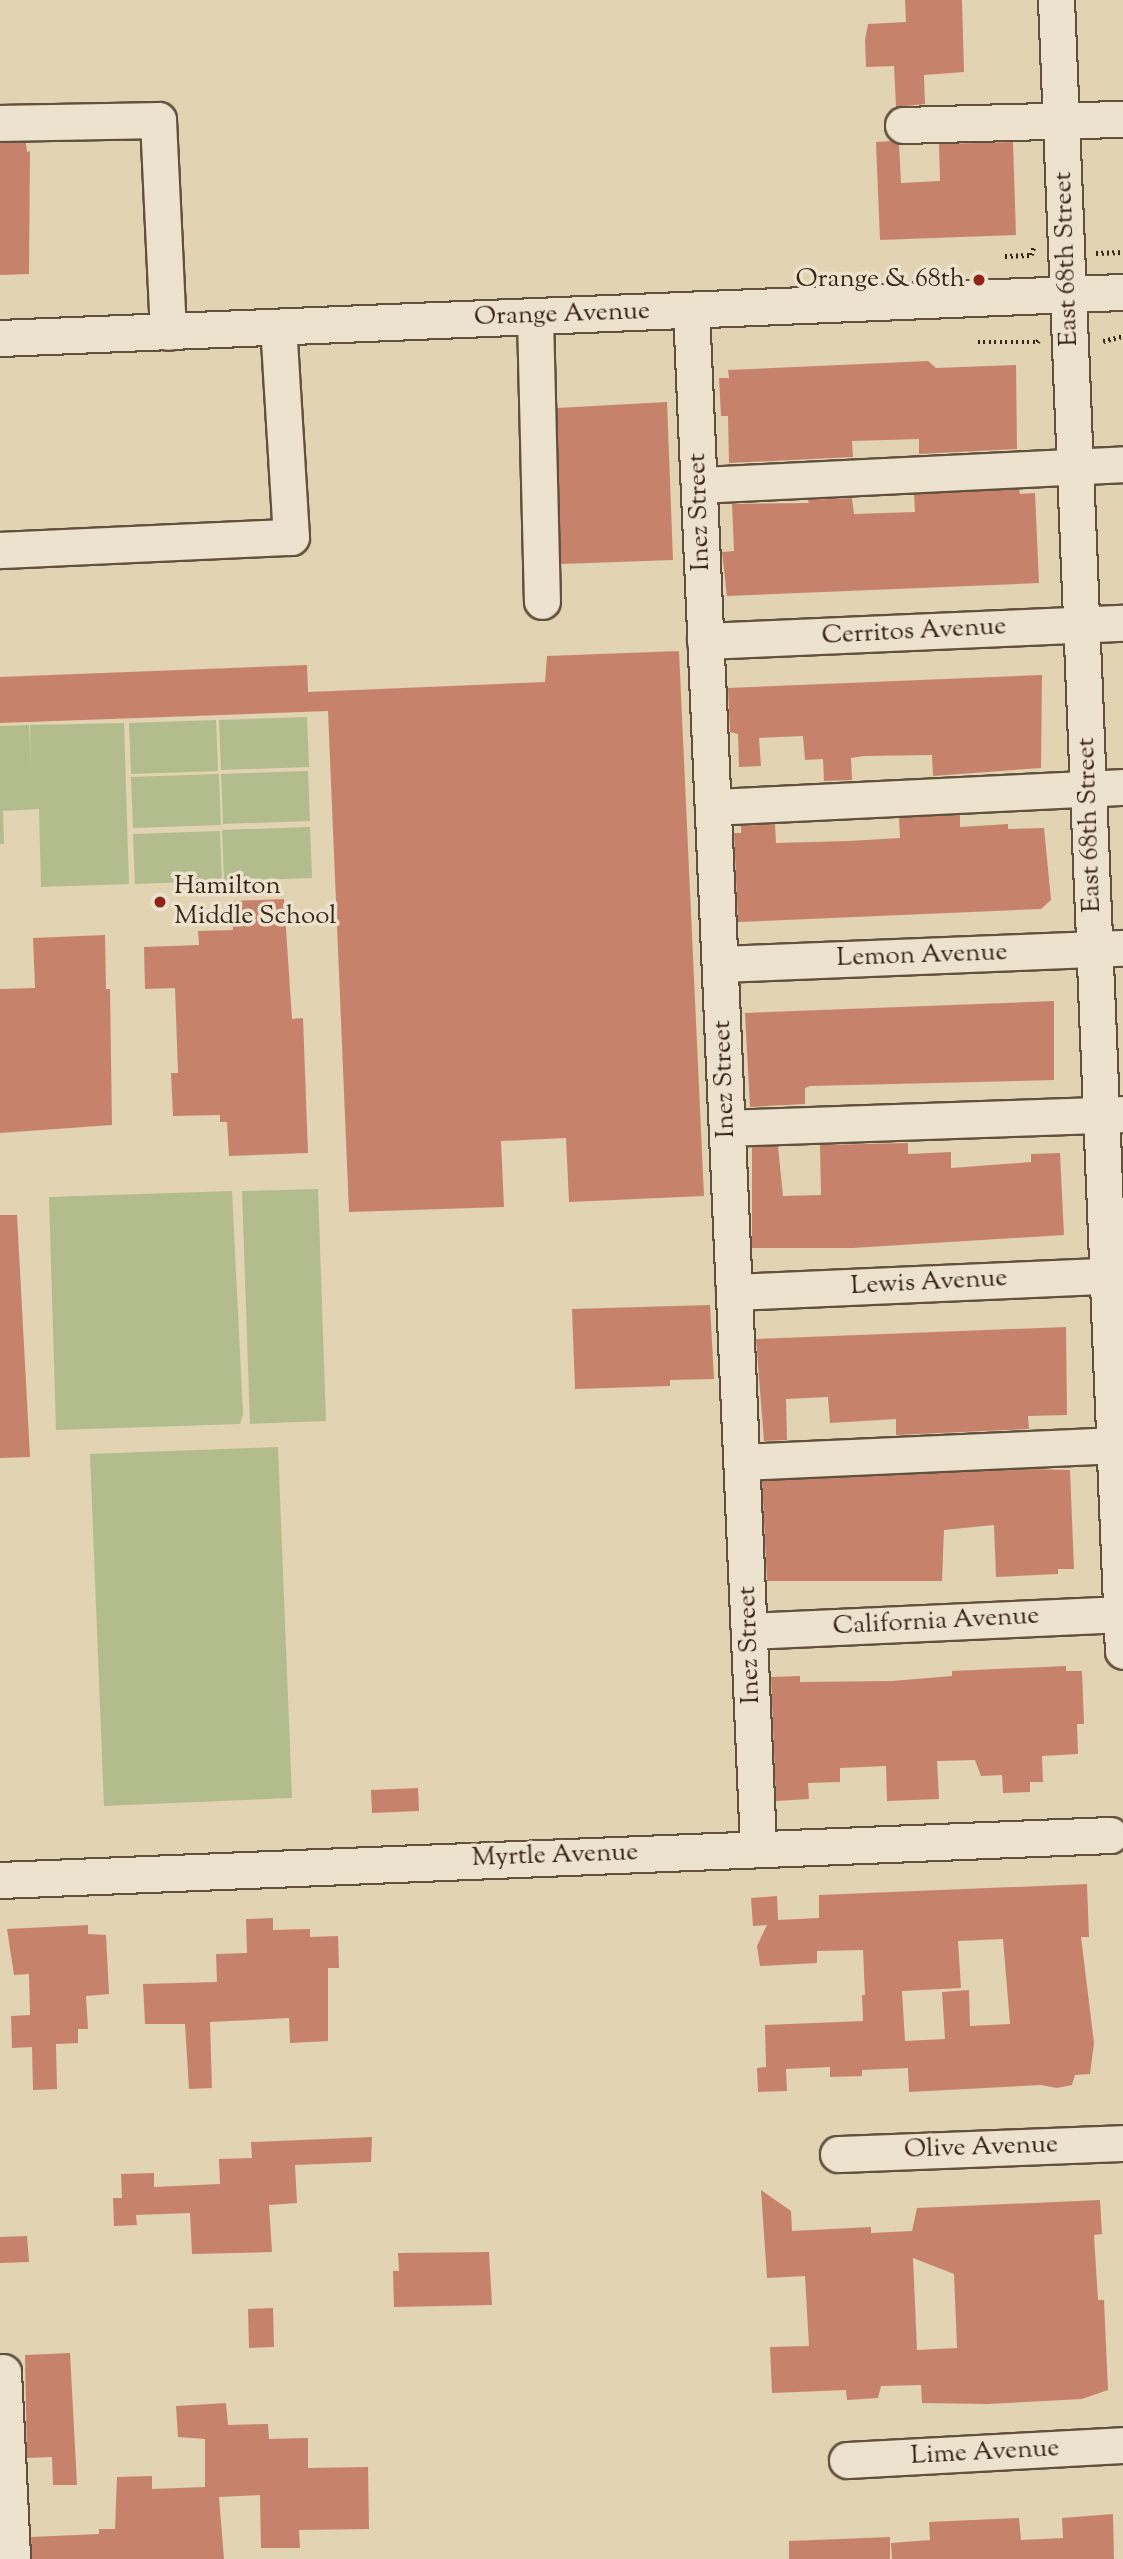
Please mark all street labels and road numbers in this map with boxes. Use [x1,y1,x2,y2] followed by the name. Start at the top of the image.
[1048,171,1086,347] street label: East 68th Street
[473,296,651,334] street label: Orange Avenue
[682,452,718,572] street label: Inez Street
[821,612,1007,652] street label: Cerritos Avenue
[1071,737,1109,913] street label: East 68th Street
[836,937,1008,975] street label: Lemon Avenue
[707,1019,743,1139] street label: Inez Street
[850,1263,1008,1303] street label: Lewis Avenue
[732,1585,768,1705] street label: Inez Street
[832,1601,1040,1643] street label: California Avenue
[471,1838,639,1874] street label: Myrtle Avenue
[903,2130,1059,2166] street label: Olive Avenue
[910,2434,1060,2472] street label: Lime Avenue

